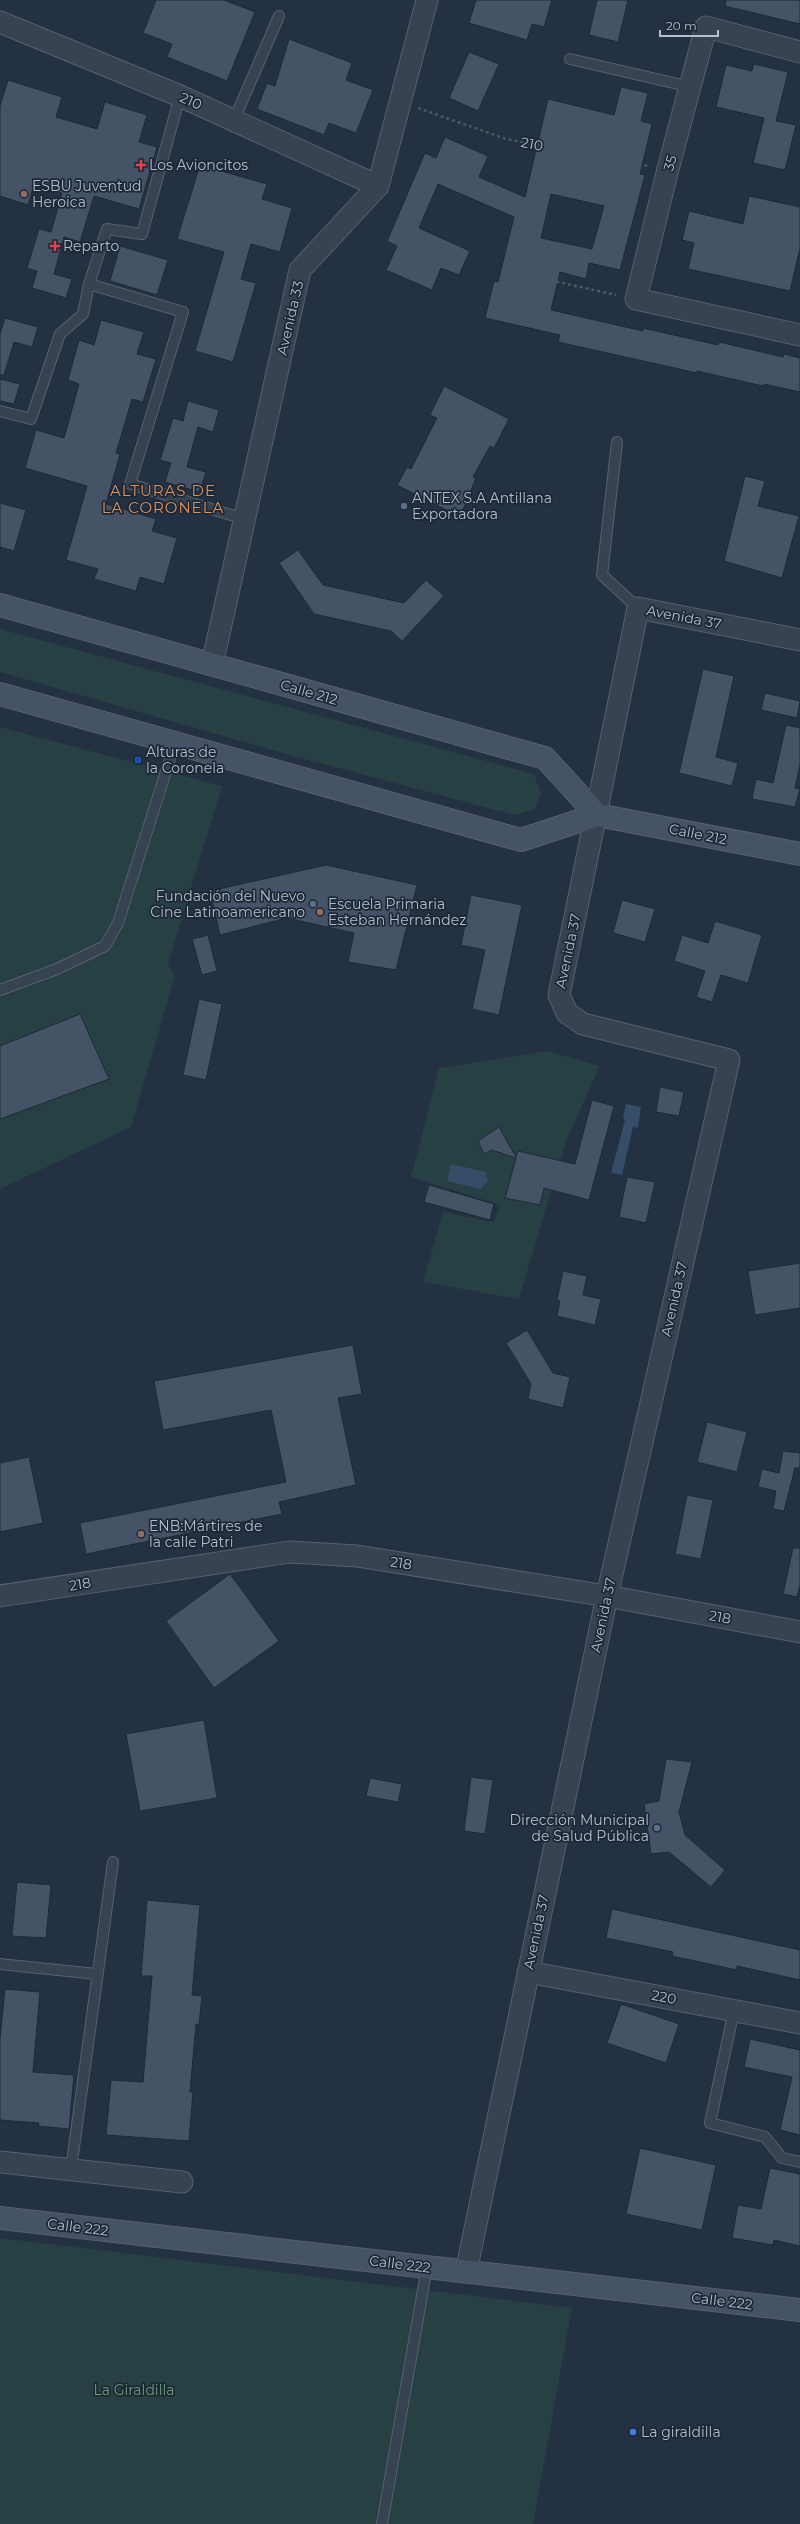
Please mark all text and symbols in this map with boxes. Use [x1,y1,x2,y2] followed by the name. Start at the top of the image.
[660,12,718,38] scale bar
[666,18,697,33] text: 20 m
[177,88,205,114] street label: 210
[519,133,545,155] street label: 210
[659,153,681,173] street label: 35
[149,156,248,174] place label: Los Avioncitos
[136,160,146,170] marker: Los Avioncitos
[32,177,142,211] place label: ESBU Juventud Heroica
[19,189,29,199] marker: ESBU Juventud Heroica
[63,237,120,255] place label: Reparto
[50,241,60,251] marker: Reparto
[273,279,307,357] street label: Avenida 33
[102,481,224,517] district label: ALTURAS DE LA CORONELA
[412,489,552,523] place label: ANTEX S.A Antillana Exportadora
[399,501,409,511] marker: ANTEX S.A Antillana Exportadora
[645,601,723,633] street label: Avenida 37
[278,675,340,709] street label: Calle 212
[146,743,224,777] place label: Alturas de la Coronela
[133,755,143,765] marker: Alturas de la Coronela
[667,820,729,848] street label: Calle 212
[150,887,305,921] place label: Fundación del Nuevo Cine Latinoamericano
[328,895,466,929] place label: Escuela Primaria Esteban Hernández
[308,899,318,909] marker: Fundación del Nuevo Cine Latinoamericano
[315,907,325,917] marker: Escuela Primaria Esteban Hernández
[551,912,585,990] street label: Avenida 37
[657,1260,691,1338] street label: Avenida 37
[149,1517,263,1551] place label: ENB:Mártires de la calle Patri
[136,1529,146,1539] marker: ENB:Mártires de la calle Patri
[389,1552,413,1574] street label: 218
[68,1573,92,1595] street label: 218
[586,1576,620,1654] street label: Avenida 37
[708,1606,732,1628] street label: 218
[510,1811,649,1845] place label: Dirección Municipal de Salud Pública
[652,1823,662,1833] marker: Dirección Municipal de Salud Pública
[519,1893,553,1971] street label: Avenida 37
[650,1986,678,2008] street label: 220
[46,2214,110,2240] street label: Calle 222
[368,2251,432,2277] street label: Calle 222
[690,2288,754,2314] street label: Calle 222
[94,2381,174,2399] park label: La Giraldilla
[641,2423,721,2441] place label: La giraldilla
[628,2427,638,2437] marker: La giraldilla

